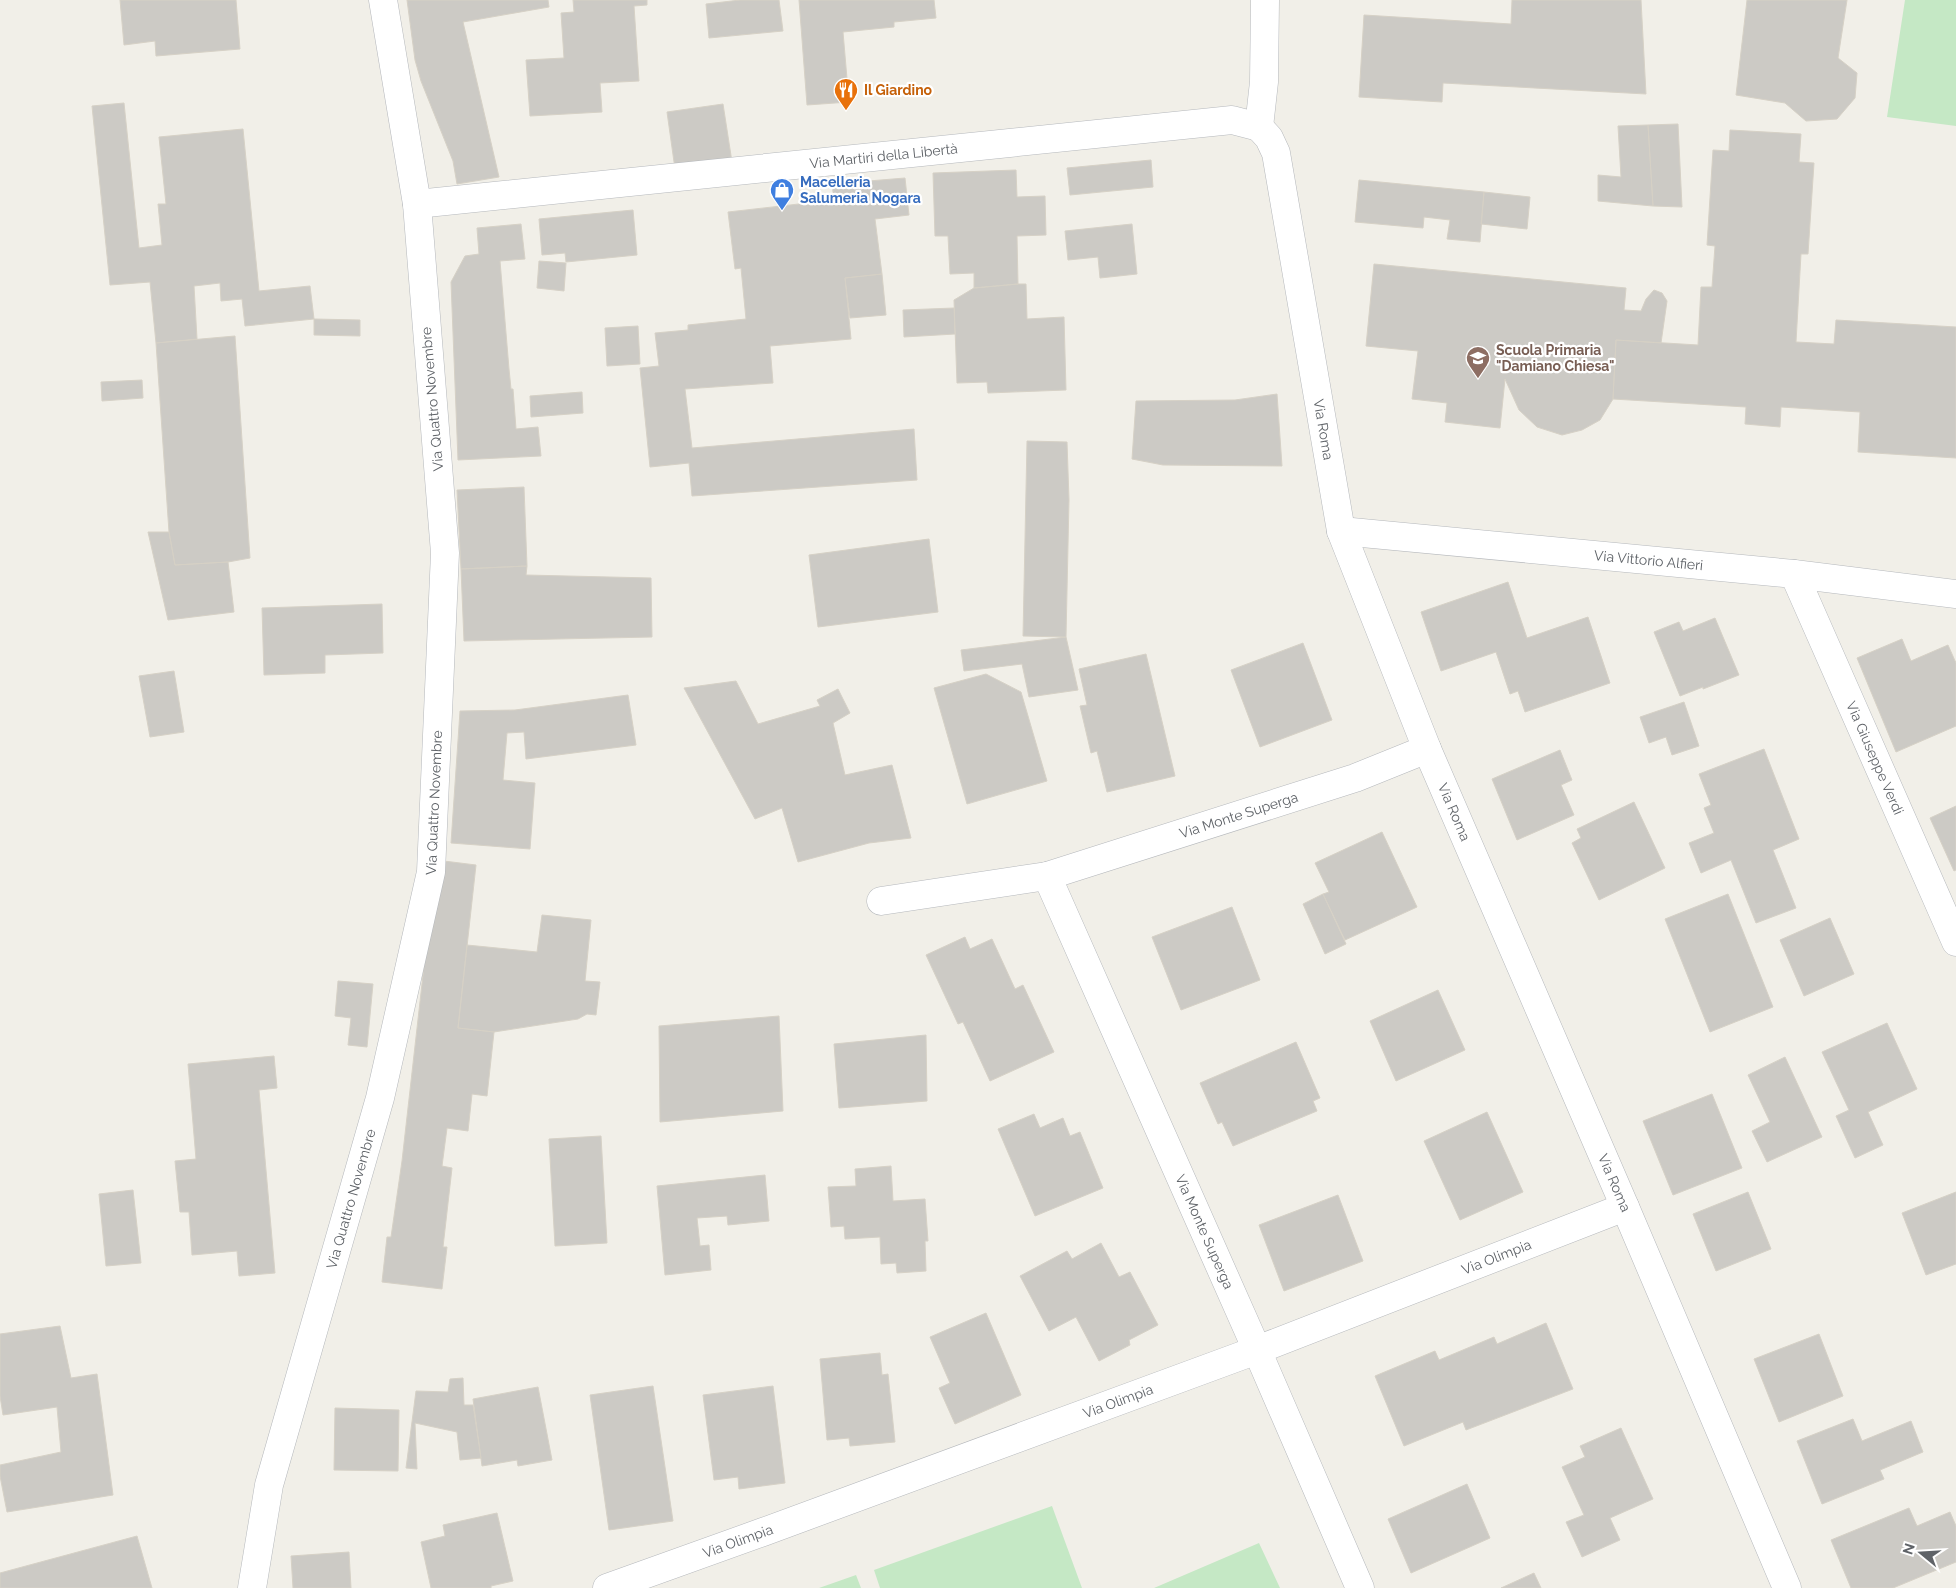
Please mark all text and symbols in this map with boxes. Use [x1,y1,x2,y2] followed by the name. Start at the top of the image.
[833,77,859,111] restaurant icon: Il Giardino
[864,82,933,98] place label: Il Giardino
[809,140,958,172] street label: Via Martiri della Libertà
[800,174,921,206] place label: Macelleria Salumeria Nogara
[769,177,795,211] shop icon: Macelleria Salumeria Nogara
[418,326,446,472] street label: Via Quattro Novembre
[1496,342,1615,374] place label: Scuola Primaria "Damiano Chiesa"
[1465,345,1491,379] school or university icon: Scuola Primaria "Damiano Chiesa"
[1310,398,1337,461] street label: Via Roma
[1593,547,1704,573] street label: Via Vittorio Alfieri
[1843,699,1907,817] street label: Via Giuseppe Verdi
[423,730,445,875] street label: Via Quattro Novembre
[1435,781,1474,843] street label: Via Roma
[1177,789,1300,841] street label: Via Monte Superga
[323,1127,379,1271] street label: Via Quattro Novembre
[1595,1151,1634,1214] street label: Via Roma
[1172,1172,1237,1291] street label: Via Monte Superga
[1459,1236,1533,1278] street label: Via Olimpia
[1081,1381,1155,1421] street label: Via Olimpia
[701,1521,775,1561] street label: Via Olimpia
[1896,1528,1946,1578] north arrow
[1899,1541,1918,1557] text: N

